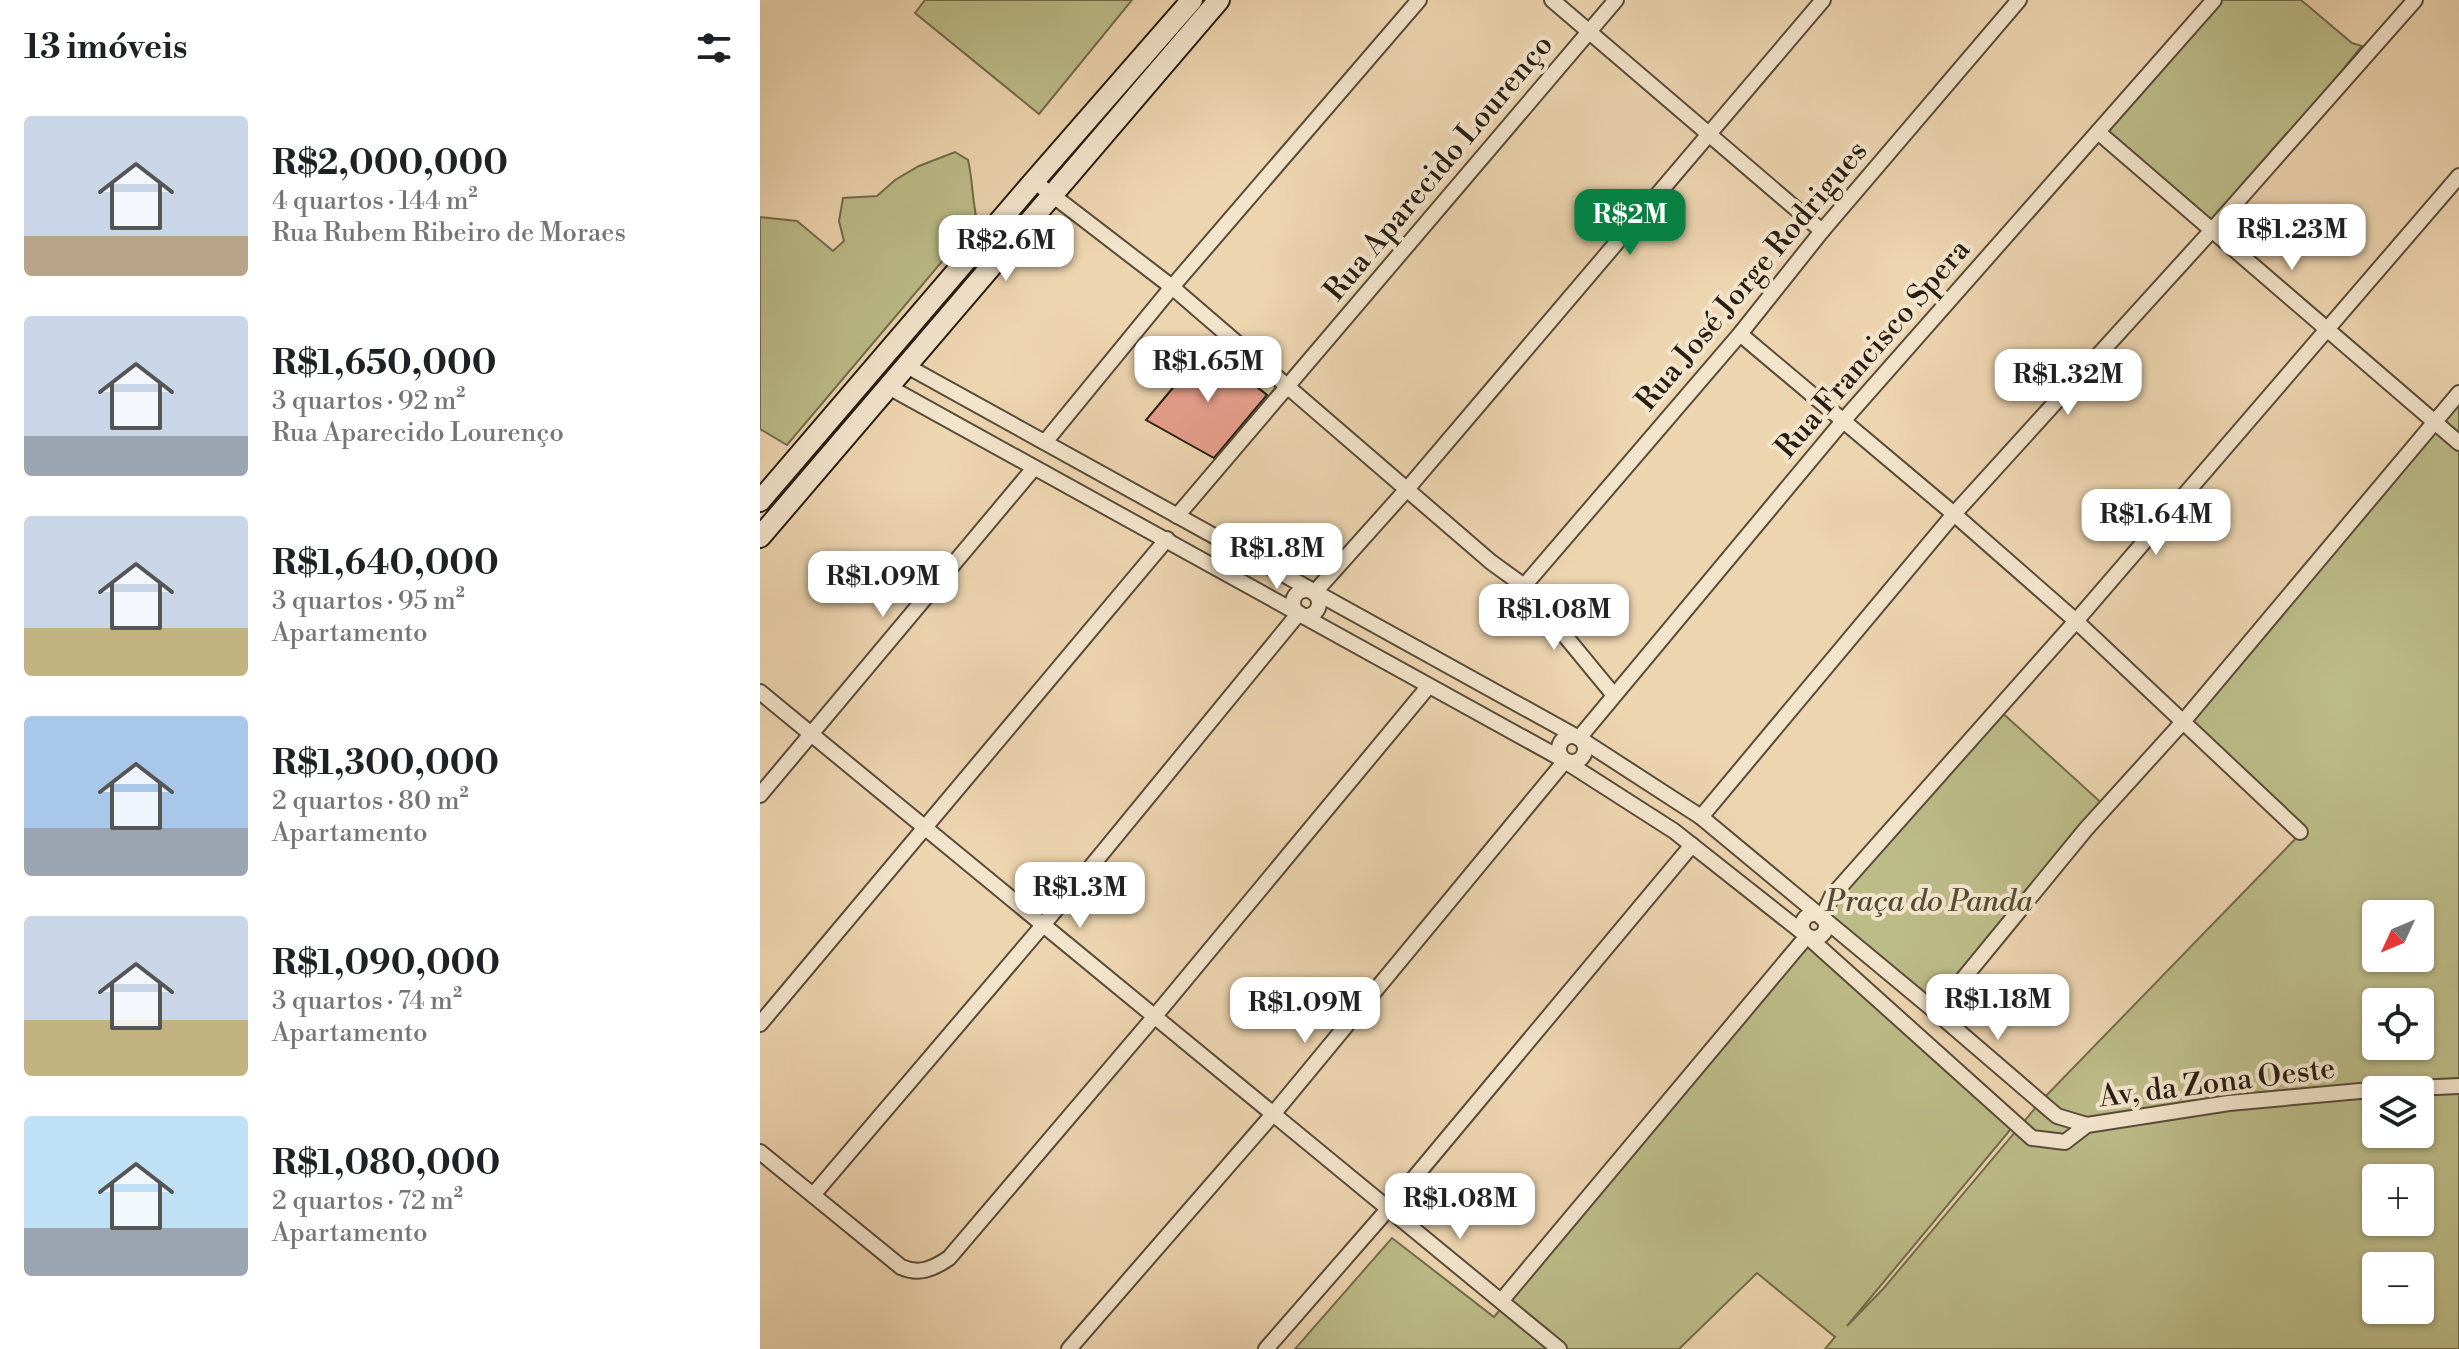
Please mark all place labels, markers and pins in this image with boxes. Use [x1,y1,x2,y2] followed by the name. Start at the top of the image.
[1583,189,1677,257] pin: R$2M
[2218,204,2366,272] pin: R$1.23M
[941,215,1071,283] pin: R$2.6M
[1134,336,1282,404] pin: R$1.65M
[1994,349,2142,417] pin: R$1.32M
[2082,489,2230,557] pin: R$1.64M
[1212,523,1342,591] pin: R$1.8M
[809,551,957,619] pin: R$1.09M
[1480,584,1628,652] pin: R$1.08M
[1015,862,1145,930] pin: R$1.3M
[1924,974,2072,1042] pin: R$1.18M
[1231,977,1379,1045] pin: R$1.09M
[1386,1173,1534,1241] pin: R$1.08M

